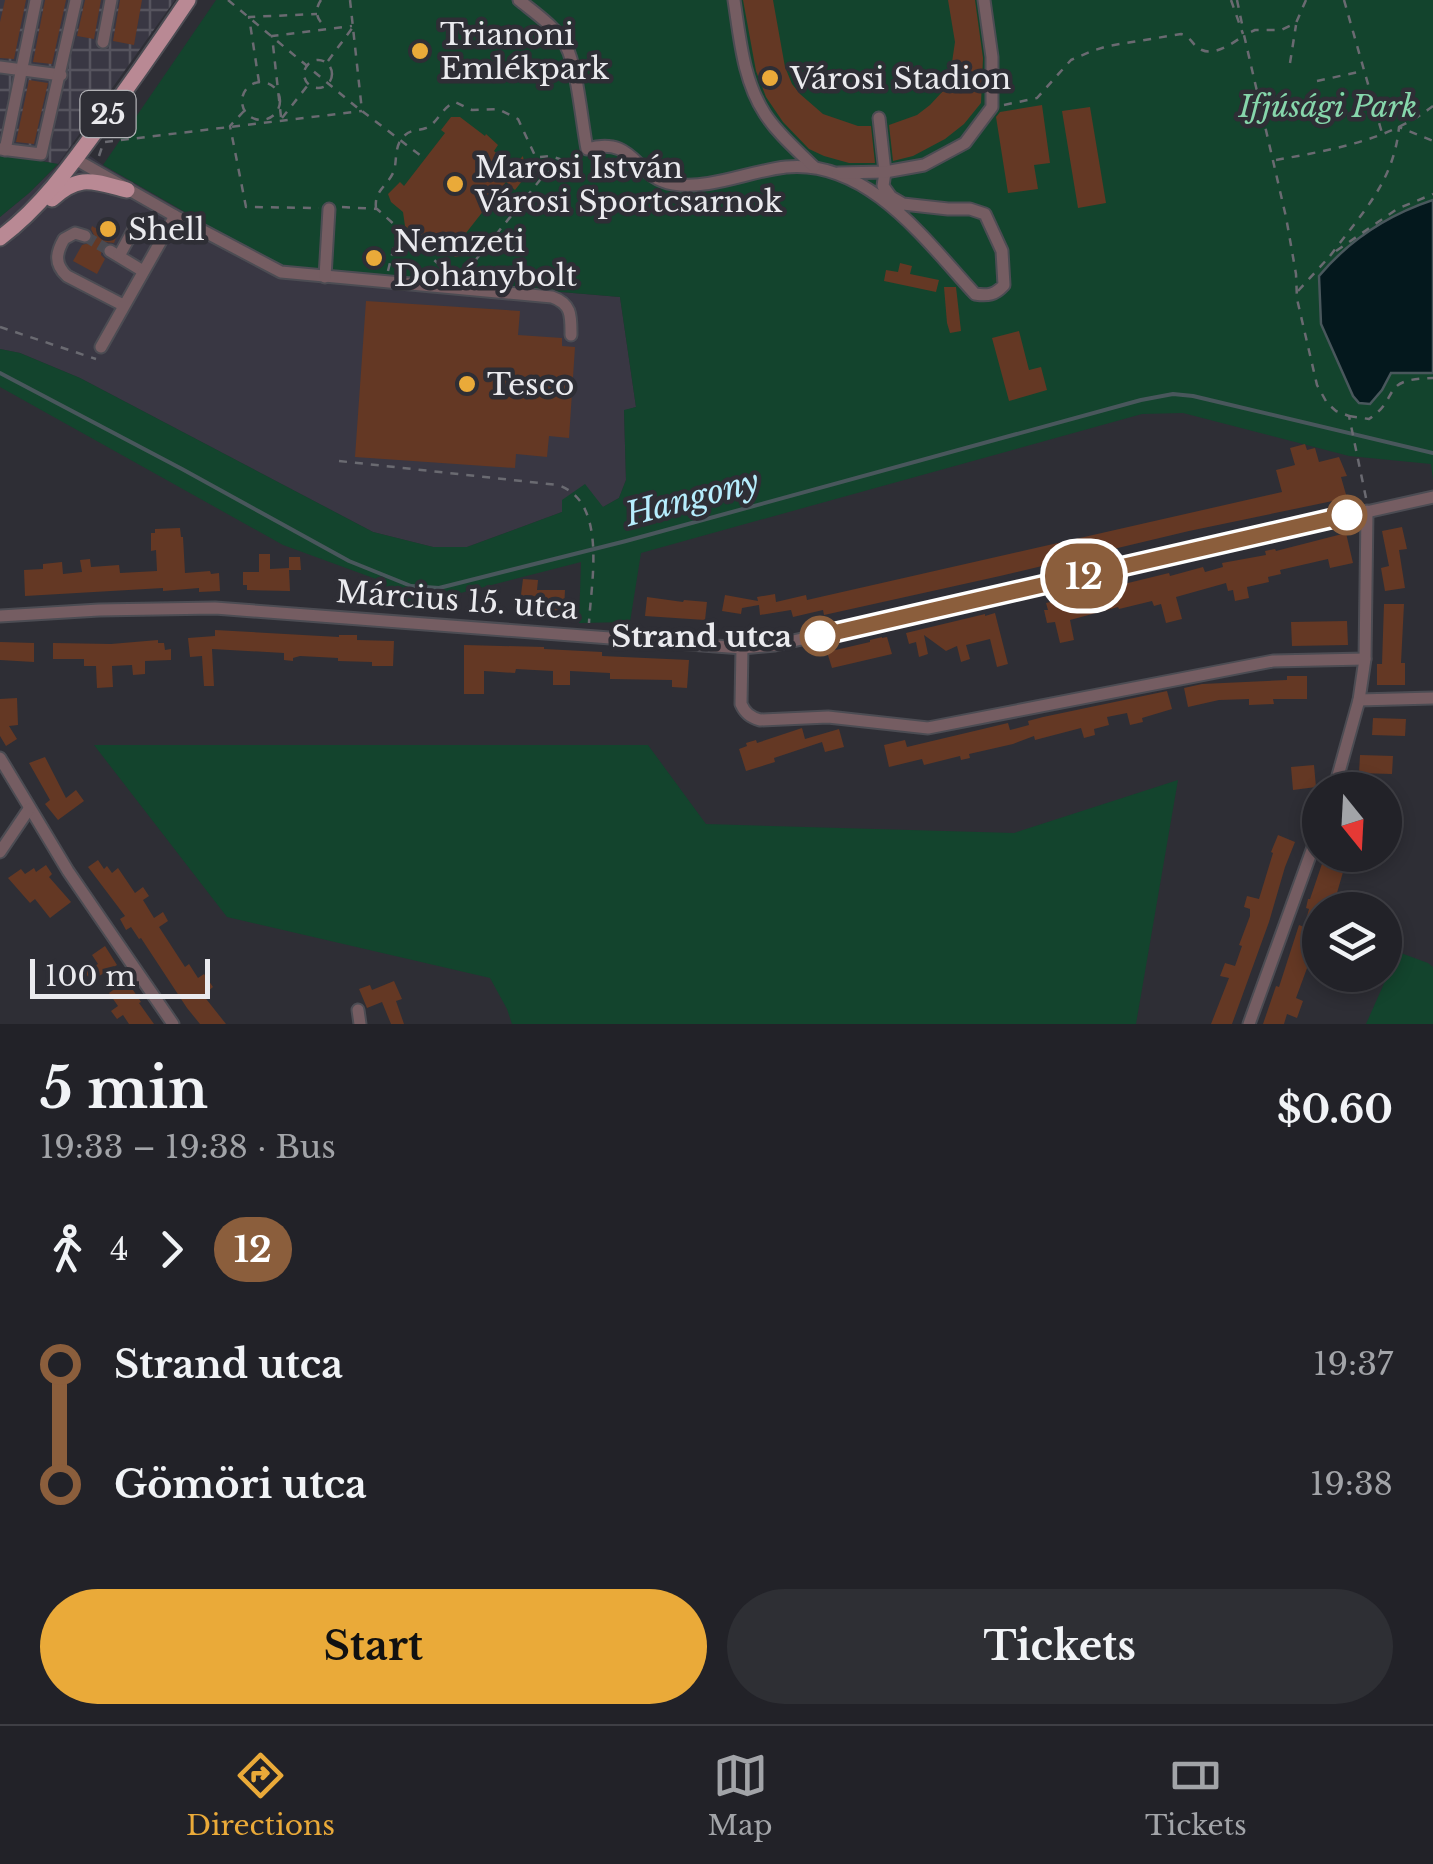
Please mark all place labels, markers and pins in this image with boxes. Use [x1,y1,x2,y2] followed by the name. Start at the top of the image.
[440,16,610,87] place label: Trianoni Emlékpark
[409,40,431,62] marker: Trianoni Emlékpark
[789,60,1011,97] place label: Városi Stadion
[759,67,781,89] marker: Városi Stadion
[474,149,783,220] place label: Marosi István Városi Sportcsarnok
[444,173,466,195] marker: Marosi István Városi Sportcsarnok
[128,211,205,248] place label: Shell
[97,218,119,240] marker: Shell
[394,223,578,294] place label: Nemzeti Dohánybolt
[363,247,385,269] marker: Nemzeti Dohánybolt
[487,366,574,403] place label: Tesco
[456,373,478,395] marker: Tesco
[1328,496,1366,534] unlabelled marker
[801,617,839,655] marker: Strand utca
[611,618,792,655] place label: Strand utca

